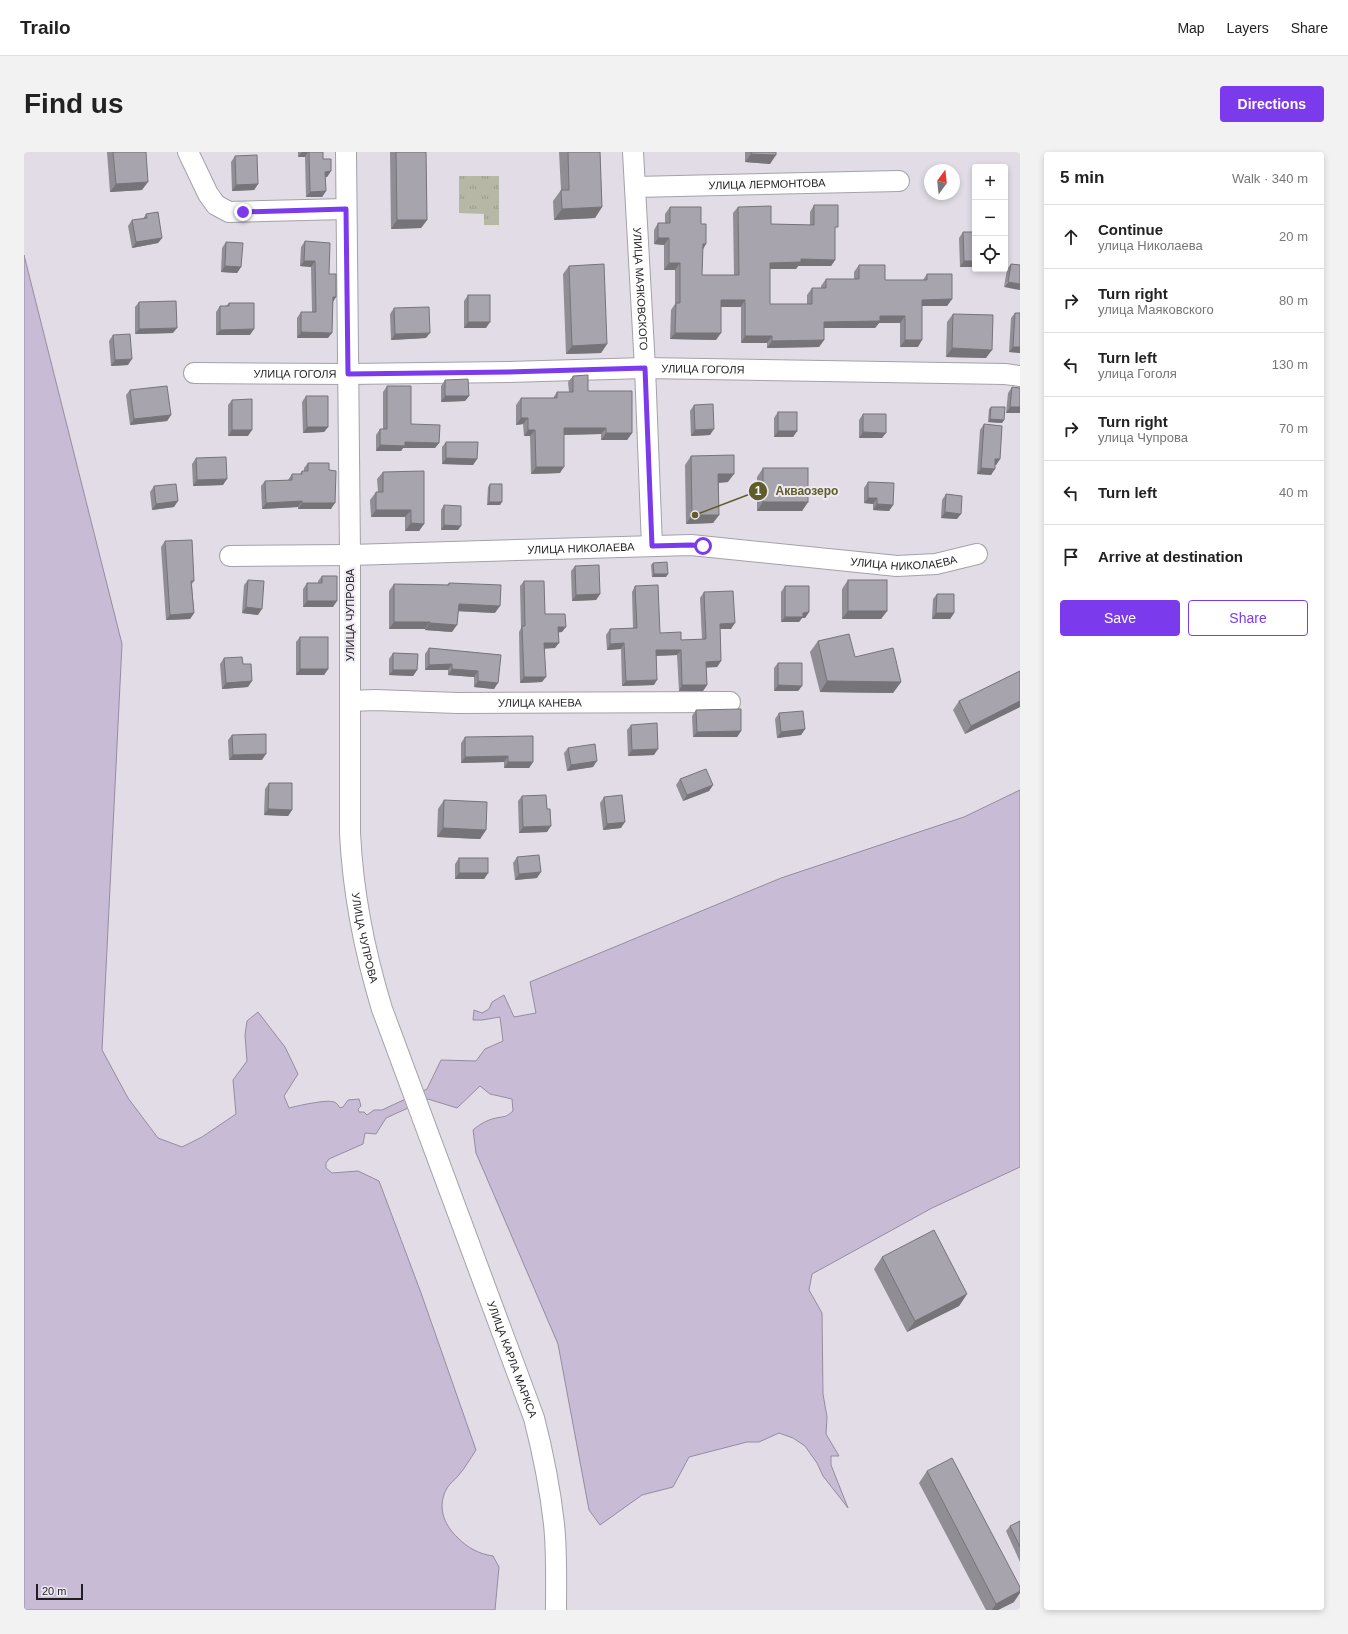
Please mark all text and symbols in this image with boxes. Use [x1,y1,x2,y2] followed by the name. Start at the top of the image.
[20,17,71,38] text: Trailo
[1177,20,1205,36] text: Map
[1227,20,1269,36] text: Layers
[1291,20,1328,36] text: Share
[1220,86,1324,122] button: Directions
[24,88,124,119] text: Find us
[924,164,960,200] north arrow
[972,164,1008,272] map controls
[972,164,1008,200] button: +
[1060,168,1104,187] text: 5 min
[1232,171,1308,186] text: Walk · 340 m
[708,177,826,191] street label: УЛИЦА ЛЕРМОНТОВА
[972,200,1008,236] button: −
[234,203,252,221] route end
[1098,221,1163,238] text: Continue
[1060,226,1082,248] icon: ahead
[631,227,650,351] street label: УЛИЦА МАЯКОВСКОГО
[1279,229,1308,244] text: 20 m
[972,236,1008,272] button: locate
[1098,238,1203,253] text: улица Николаева
[1098,285,1168,302] text: Turn right
[1060,290,1082,312] icon: right
[1279,293,1308,308] text: 80 m
[1098,302,1214,317] text: улица Маяковского
[1098,349,1157,366] text: Turn left
[1060,354,1082,376] icon: left
[1272,357,1308,372] text: 130 m
[661,362,745,376] street label: УЛИЦА ГОГОЛЯ
[1098,366,1177,381] text: улица Гоголя
[253,367,337,380] street label: УЛИЦА ГОГОЛЯ
[1098,413,1168,430] text: Turn right
[1060,418,1082,440] icon: right
[1279,421,1308,436] text: 70 m
[1098,430,1188,445] text: улица Чупрова
[748,479,847,503] callout: Акваозеро
[1060,482,1082,504] icon: left
[755,484,762,498] text: 1
[776,484,838,498] text: Акваозеро
[1098,484,1157,501] text: Turn left
[1279,485,1308,500] text: 40 m
[694,537,712,555] route start
[527,541,635,556] street label: УЛИЦА НИКОЛАЕВА
[1060,546,1082,568] icon: arrive
[1098,548,1243,565] text: Arrive at destination
[850,553,959,572] street label: УЛИЦА НИКОЛАЕВА
[344,568,356,661] street label: УЛИЦА ЧУПРОВА
[1060,600,1180,636] button: Save
[1188,600,1308,636] button: Share
[498,697,582,709] street label: УЛИЦА КАНЕВА
[350,892,380,985] street label: УЛИЦА ЧУПРОВА
[485,1299,540,1420] street label: УЛИЦА КАРЛА МАРКСА
[36,1582,83,1601] scale bar
[42,1585,66,1597] text: 20 m

